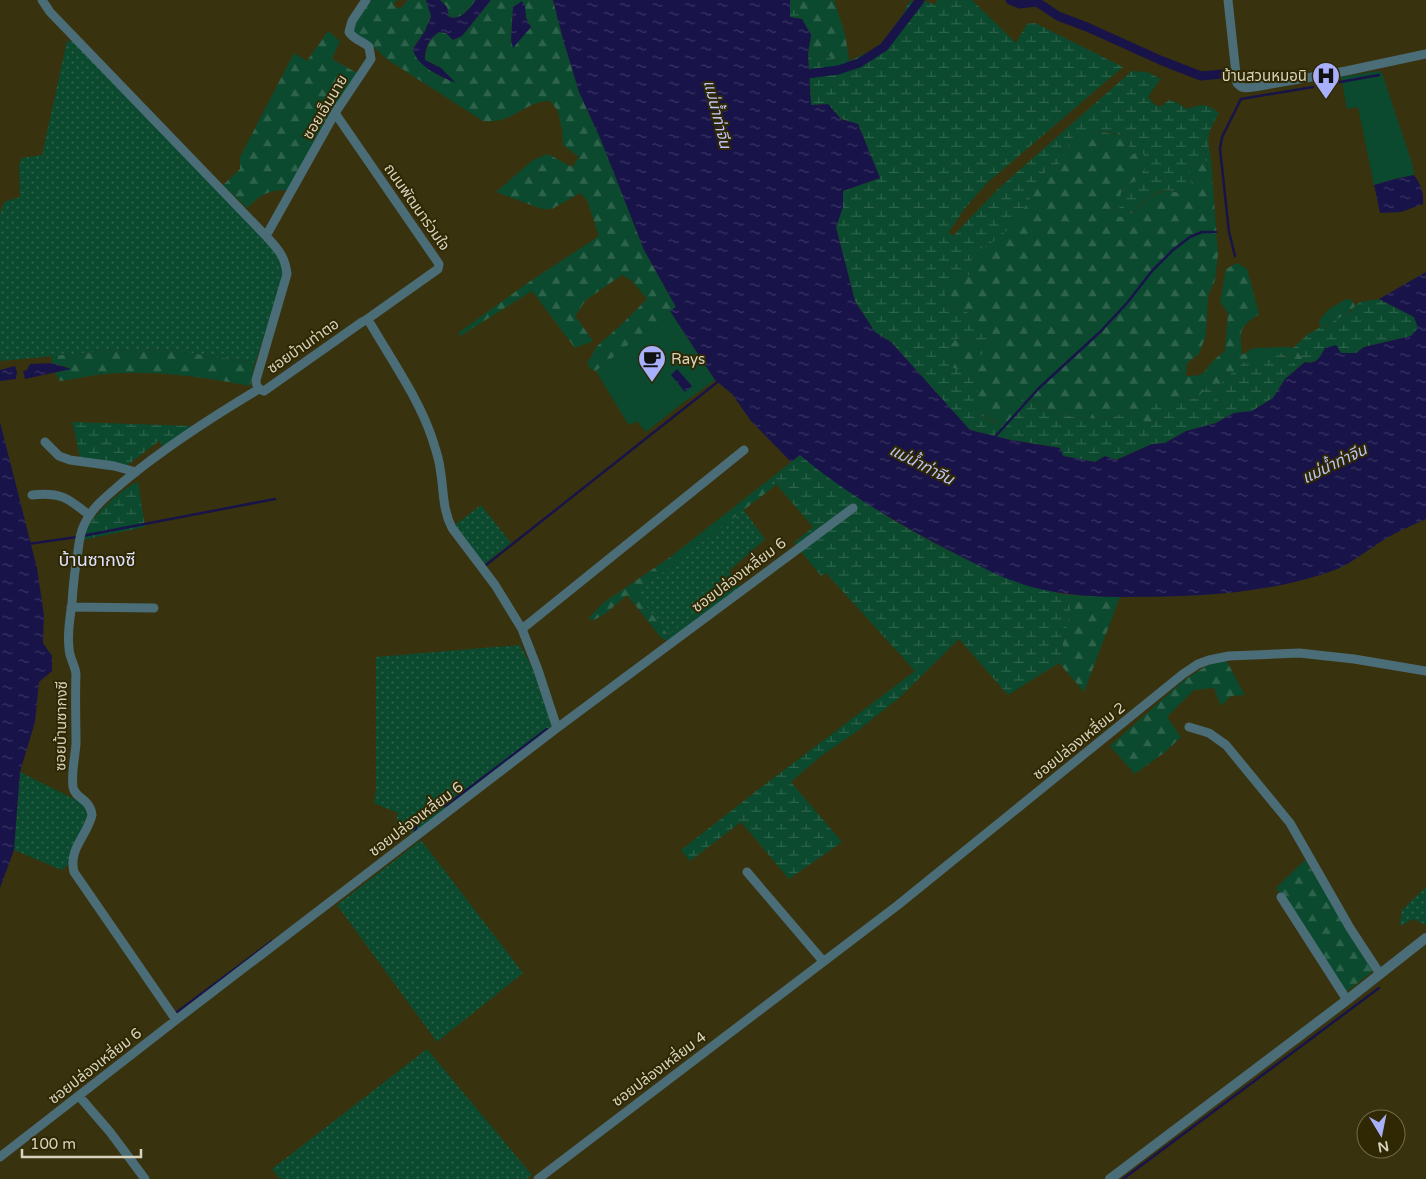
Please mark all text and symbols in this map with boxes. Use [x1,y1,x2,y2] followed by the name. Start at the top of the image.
[1311,61,1341,100] hospital icon: บ้านสวนหมอนิ
[1222,67,1307,85] place label: บ้านสวนหมอนิ
[299,71,351,143] street label: ซอยเอ็มนาย
[699,77,737,152] water label: แม่น้ำท่าจีน
[380,160,454,254] street label: ถนนพัฒนาร่วมใจ
[264,315,342,377] street label: ซอยบ้านท่าตอ
[637,344,667,383] cafe icon: Rays
[671,350,705,368] place label: Rays
[1298,437,1371,488] water label: แม่น้ำท่าจีน
[886,438,959,490] water label: แม่น้ำท่าจีน
[687,532,790,616] street label: ซอยปล่องเหลี่ยม 6
[58,549,136,571] district label: บ้านซากงซี
[51,681,71,771] street label: ซอยบ้านซากงซี
[1028,697,1129,784] street label: ซอยปล่องเหลี่ยม 2
[364,776,467,860] street label: ซอยปล่องเหลี่ยม 6
[44,1022,145,1108] street label: ซอยปล่องเหลี่ยม 6
[607,1026,710,1110] street label: ซอยปล่องเหลี่ยม 4
[1356,1109,1406,1159] north arrow
[22,1126,141,1158] scale bar
[30,1135,76,1153] text: 100 m
[1376,1137,1390,1156] text: N

